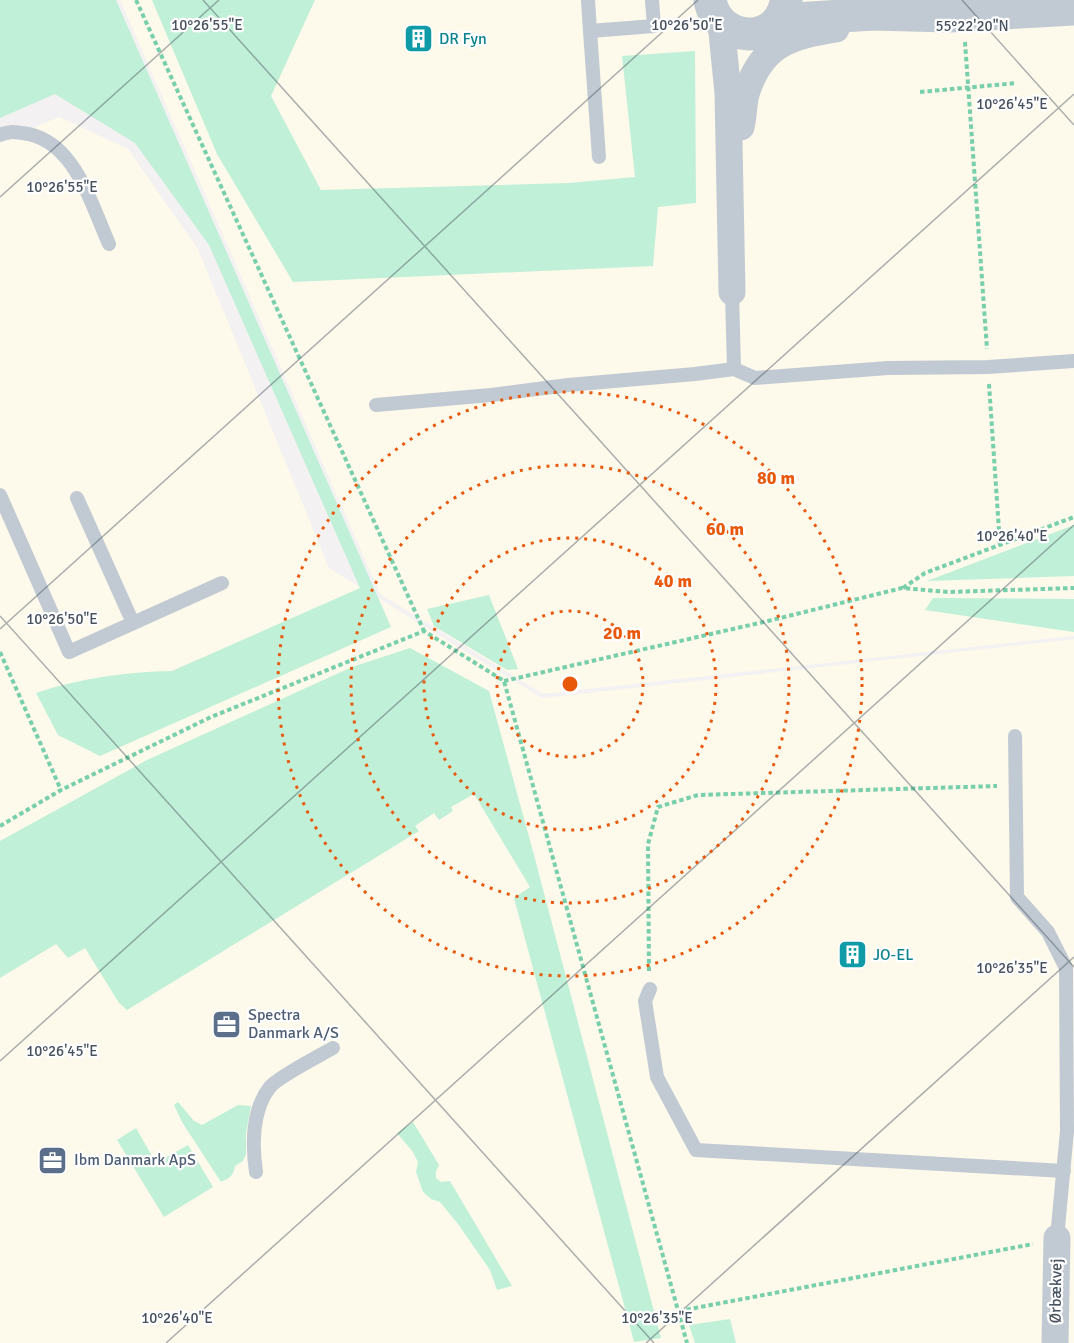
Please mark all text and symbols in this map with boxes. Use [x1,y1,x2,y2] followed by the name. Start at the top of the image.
[171,16,243,34] text: 10°26'55"E
[651,16,723,34] text: 10°26'50"E
[935,17,1009,35] text: 55°22'20"N
[402,23,434,55] building icon: DR Fyn
[439,29,487,49] place label: DR Fyn
[976,95,1048,113] text: 10°26'45"E
[26,178,98,196] text: 10°26'55"E
[757,467,795,489] text: 80 m
[706,518,744,540] text: 60 m
[976,527,1048,545] text: 10°26'40"E
[654,570,692,592] text: 40 m
[26,610,98,628] text: 10°26'50"E
[603,622,641,644] text: 20 m
[560,674,580,694] centre of rings
[836,939,868,971] building icon: JO-EL
[873,945,913,965] place label: JO-EL
[976,959,1048,977] text: 10°26'35"E
[248,1005,339,1043] place label: Spectra Danmark A/S
[211,1008,243,1040] office icon: Spectra Danmark A/S
[26,1042,98,1060] text: 10°26'45"E
[37,1144,69,1176] office icon: Ibm Danmark ApS
[74,1150,196,1170] place label: Ibm Danmark ApS
[1045,1258,1067,1324] street label: Ørbækvej
[141,1309,213,1327] text: 10°26'40"E
[621,1309,693,1327] text: 10°26'35"E

